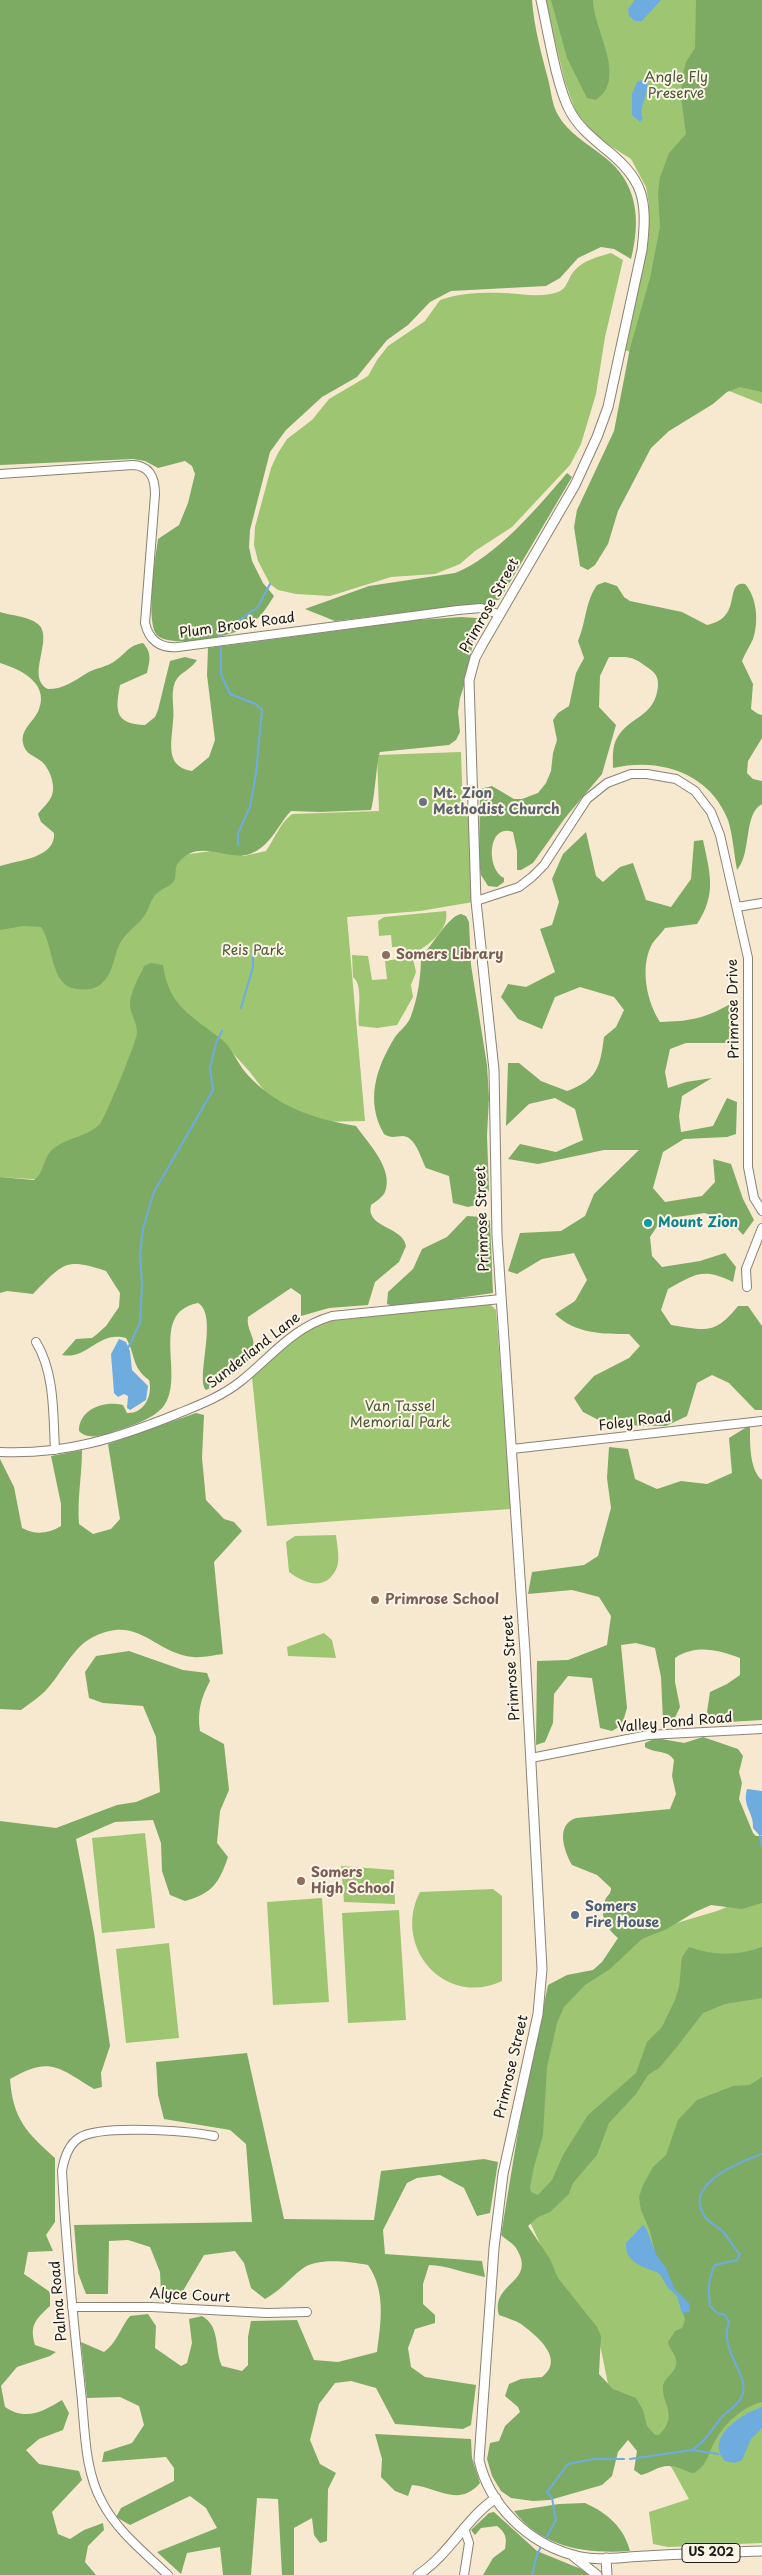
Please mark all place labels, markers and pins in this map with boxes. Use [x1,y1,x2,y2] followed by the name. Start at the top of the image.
[433,786,560,819] place label: Mt. Zion Methodist Church
[417,796,429,808] marker: Mt. Zion Methodist Church
[396,947,503,963] place label: Somers Library
[380,949,392,961] marker: Somers Library
[658,1215,738,1231] place label: Mount Zion
[642,1217,654,1229] marker: Mount Zion
[385,1592,499,1608] place label: Primrose School
[369,1594,381,1606] marker: Primrose School
[311,1865,394,1898] place label: Somers High School
[295,1875,307,1887] marker: Somers High School
[585,1899,659,1931] place label: Somers Fire House
[569,1909,581,1921] marker: Somers Fire House

